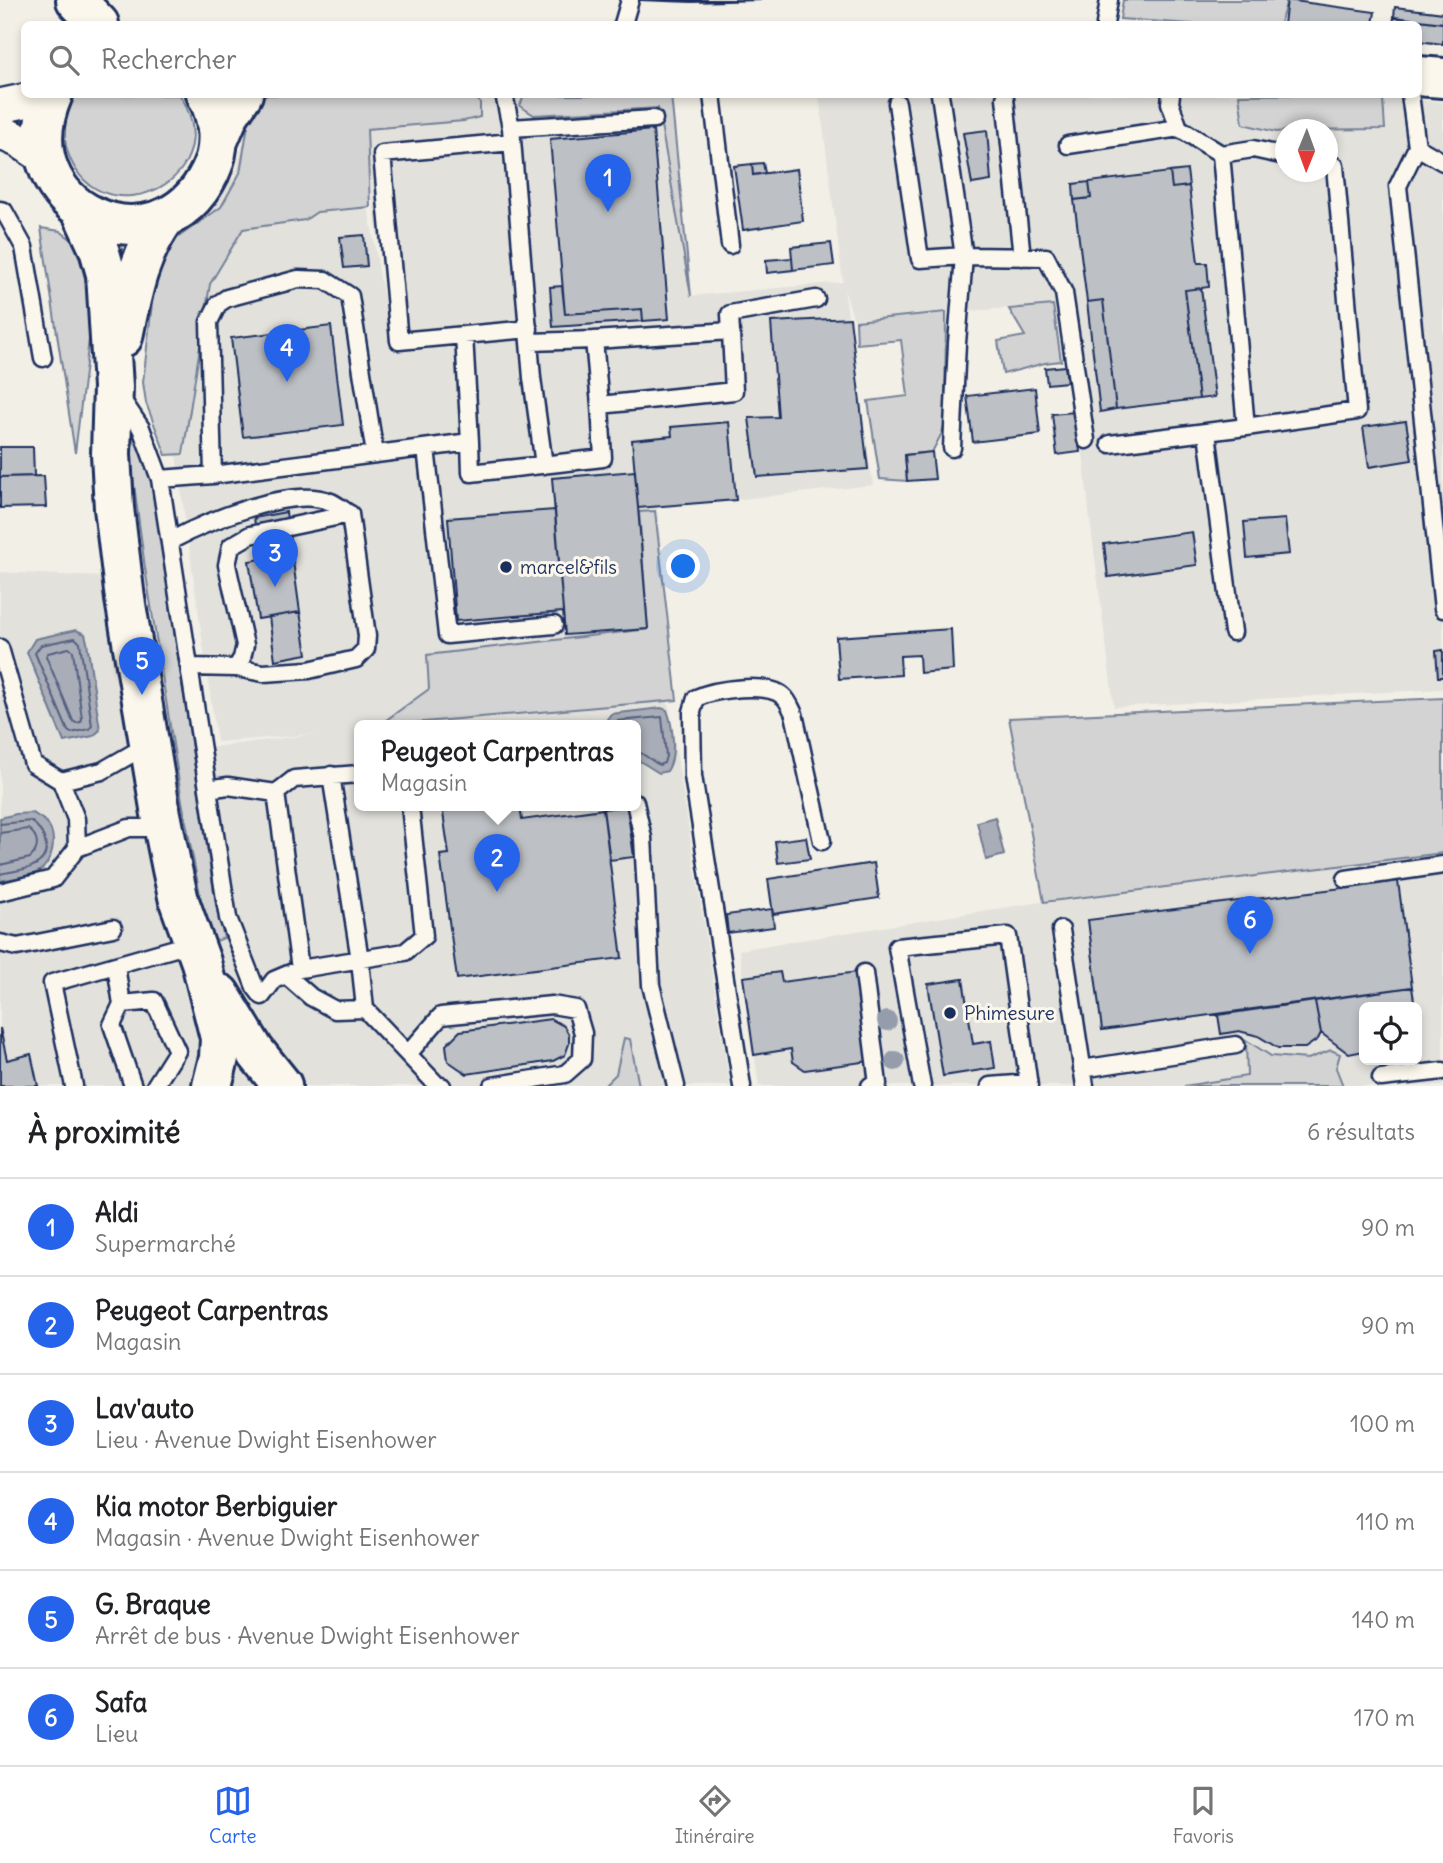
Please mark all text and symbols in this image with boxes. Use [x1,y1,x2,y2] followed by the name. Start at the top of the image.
[21,21,1422,98] search box
[45,41,83,79] icon: search
[101,43,237,76] text: Rechercher
[1275,119,1338,182] north arrow
[585,154,631,212] pin: 1
[264,324,310,382] pin: 4
[252,529,298,587] pin: 3
[666,549,700,583] your location
[520,555,617,579] place label: marcel&fils
[498,559,514,575] marker: marcel&fils
[119,637,165,695] pin: 5
[354,720,641,811] popup
[381,735,614,768] text: Peugeot Carpentras
[381,768,467,797] text: Magasin
[474,834,520,892] pin: 2
[1227,896,1273,954] pin: 6
[964,1001,1055,1025] place label: Phimesure
[1359,1002,1422,1065] map controls
[1359,1002,1422,1065] button: locate
[942,1005,958,1021] marker: Phimesure
[28,1113,180,1151] text: À proximité
[1307,1117,1415,1146] text: 6 résultats
[95,1196,139,1229] text: Aldi
[46,1213,56,1242] text: 1
[1361,1213,1415,1242] text: 90 m
[95,1229,236,1258] text: Supermarché
[95,1294,328,1327] text: Peugeot Carpentras
[45,1311,57,1340] text: 2
[1361,1311,1415,1340] text: 90 m
[95,1327,181,1356] text: Magasin
[95,1392,194,1425] text: Lav'auto
[44,1409,58,1438] text: 3
[1350,1409,1415,1438] text: 100 m
[95,1425,437,1454] text: Lieu · Avenue Dwight Eisenhower
[95,1490,337,1523] text: Kia motor Berbiguier
[44,1507,58,1536] text: 4
[1356,1507,1415,1536] text: 110 m
[95,1523,480,1552] text: Magasin · Avenue Dwight Eisenhower
[95,1588,211,1621] text: G. Braque
[44,1605,58,1634] text: 5
[1352,1605,1415,1634] text: 140 m
[95,1621,520,1650] text: Arrêt de bus · Avenue Dwight Eisenhower
[95,1686,147,1719] text: Safa
[44,1703,58,1732] text: 6
[1354,1703,1415,1732] text: 170 m
[95,1719,139,1748] text: Lieu
[209,1782,256,1848] tab: Carte
[675,1782,754,1848] tab: Itinéraire
[1173,1782,1234,1848] tab: Favoris

